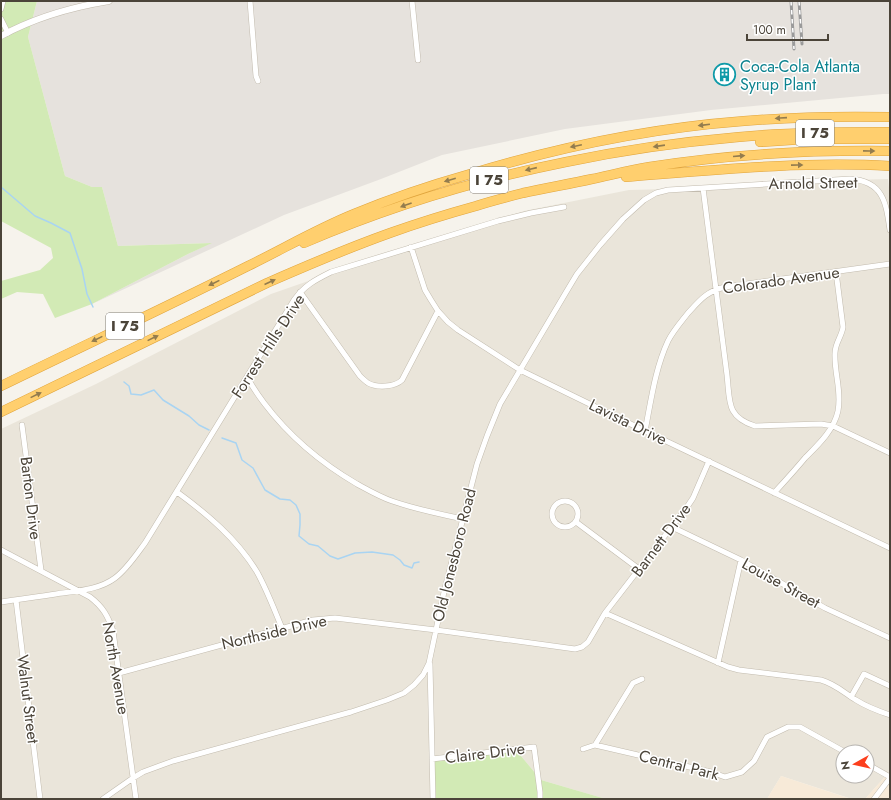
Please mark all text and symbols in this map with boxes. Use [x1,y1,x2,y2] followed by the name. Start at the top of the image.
[747,16,828,42] scale bar
[753,21,786,39] text: 100 m
[740,55,860,96] place label: Coca-Cola Atlanta Syrup Plant
[711,62,737,88] building icon: Coca-Cola Atlanta Syrup Plant
[775,115,787,122] one-way arrow
[796,120,834,146] road number: I 75
[698,122,710,128] one-way arrow
[653,143,665,149] one-way arrow
[570,144,582,150] one-way arrow
[863,148,876,154] one-way arrow
[733,153,745,160] one-way arrow
[791,162,804,168] one-way arrow
[470,167,508,193] road number: I 75
[525,167,537,173] one-way arrow
[768,171,858,195] street label: Arnold Street
[444,177,456,183] one-way arrow
[399,202,411,208] one-way arrow
[721,260,841,300] street label: Colorado Avenue
[265,279,276,285] one-way arrow
[208,280,220,286] one-way arrow
[226,289,310,403] street label: Forrest Hills Drive
[106,313,144,339] road number: I 75
[147,335,159,341] one-way arrow
[91,336,102,342] one-way arrow
[30,392,42,398] one-way arrow
[585,393,671,451] street label: Lavista Drive
[14,455,48,541] street label: Barton Drive
[426,486,482,624] street label: Old Jonesboro Road
[626,498,696,582] street label: Barnett Drive
[738,552,824,614] street label: Louise Street
[219,609,329,655] street label: Northside Drive
[97,620,135,716] street label: North Avenue
[11,653,45,745] street label: Walnut Street
[444,737,526,769] street label: Claire Drive
[637,744,722,786] street label: Central Park
[835,744,875,784] north arrow
[837,760,854,771] text: N

